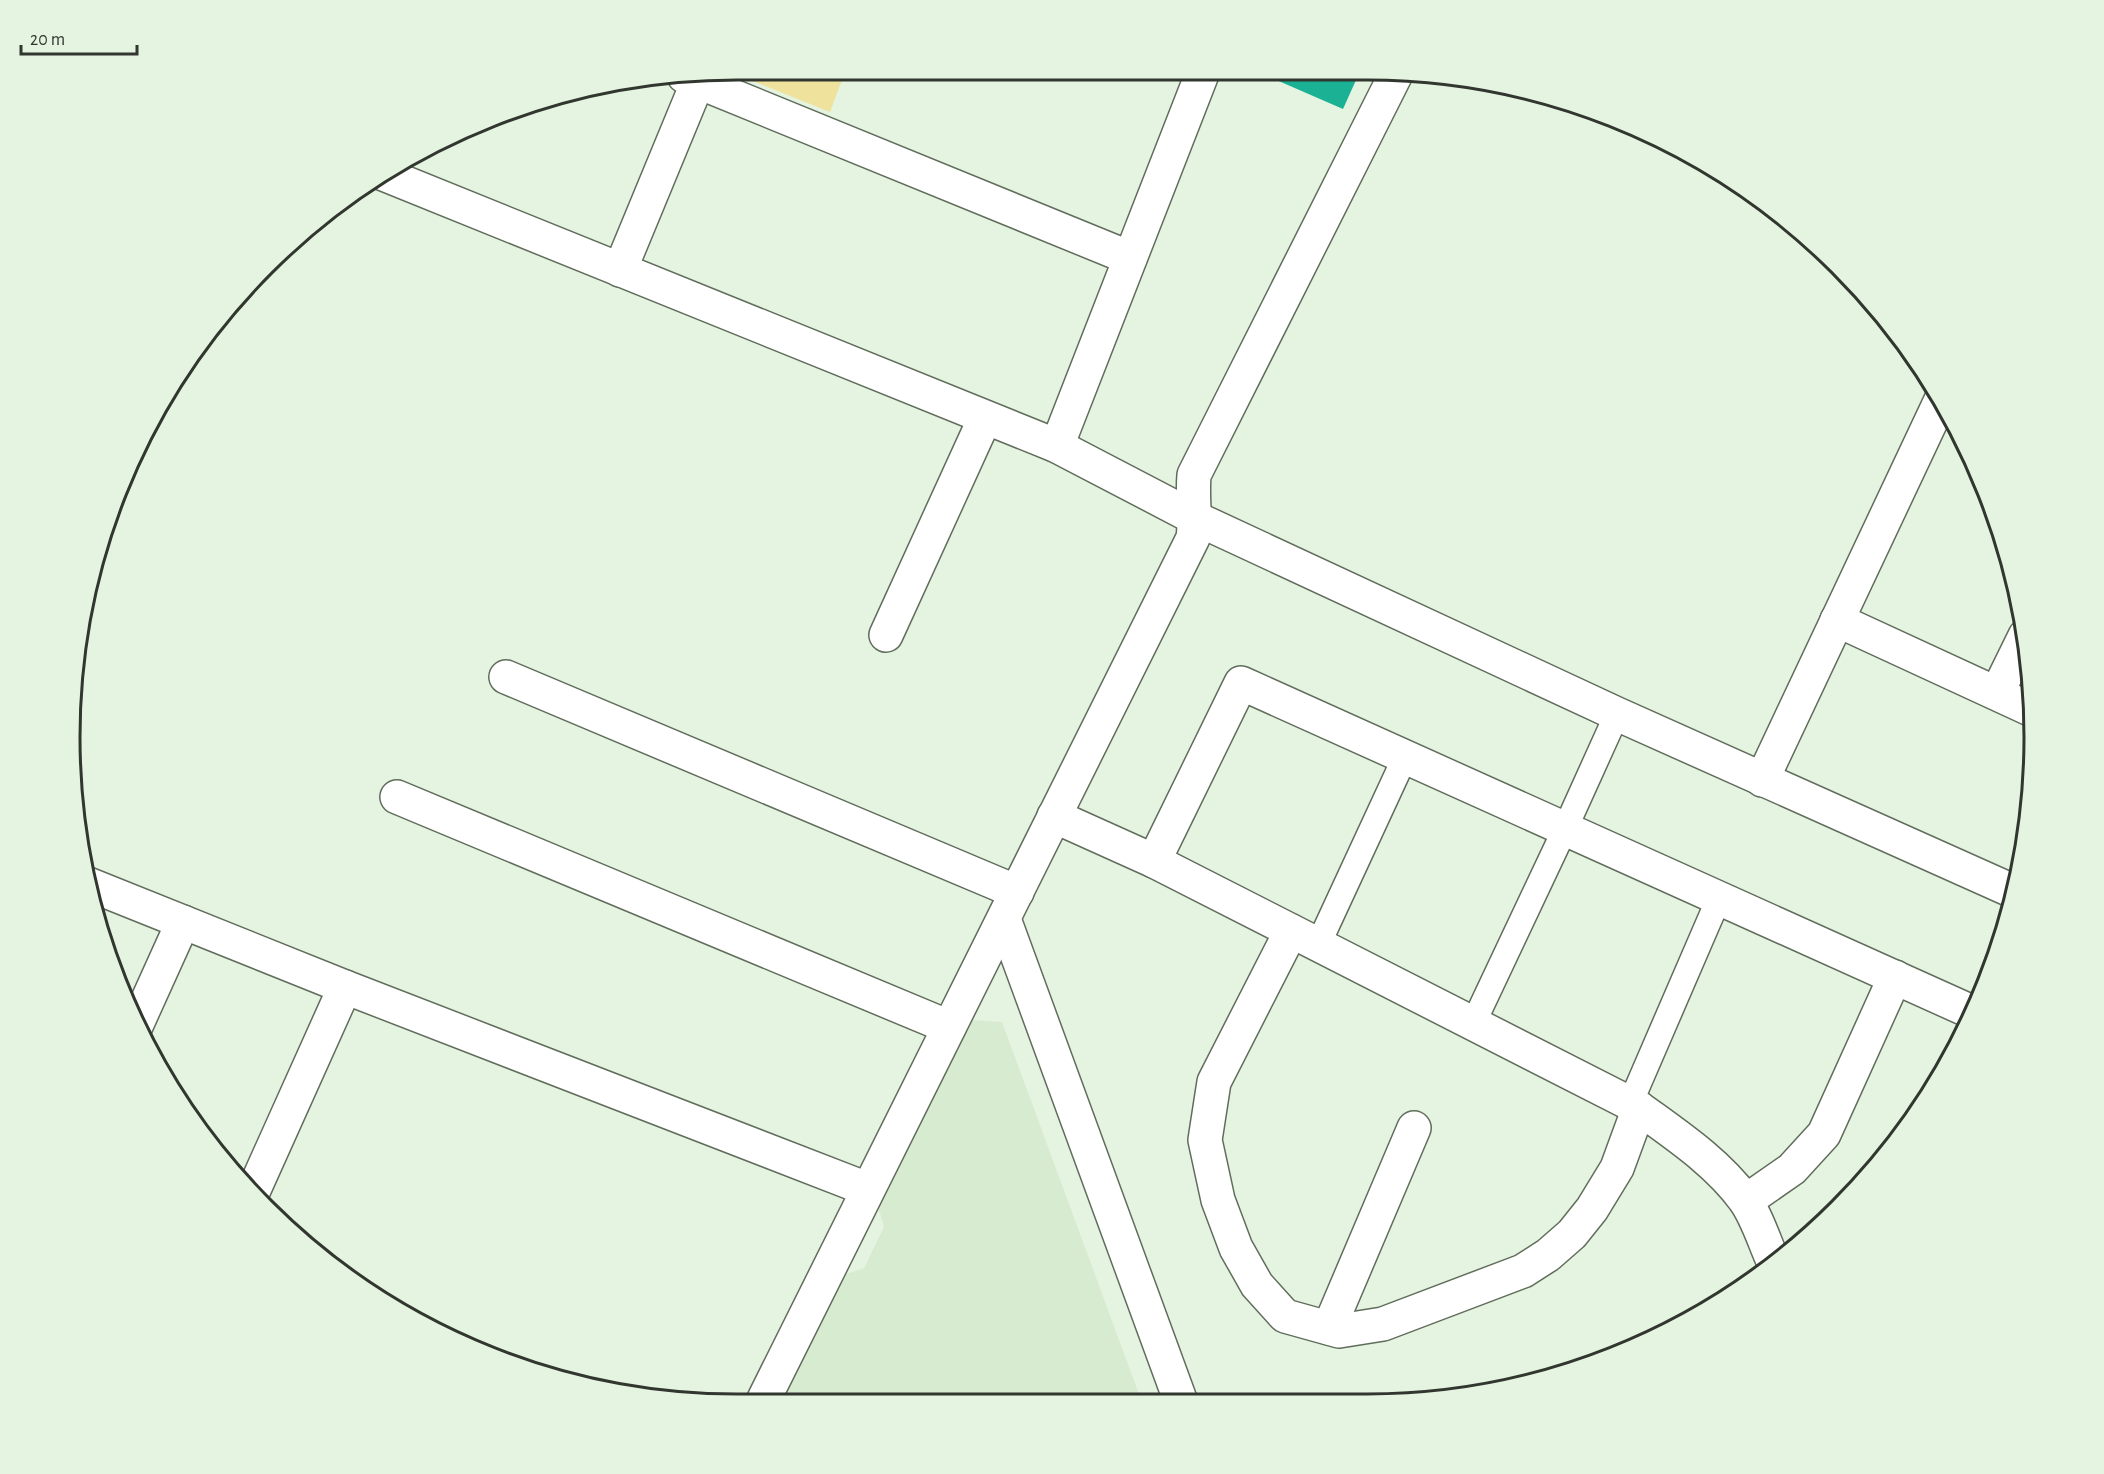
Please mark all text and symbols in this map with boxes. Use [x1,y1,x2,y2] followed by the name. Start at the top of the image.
[21,18,136,56] scale bar
[30,31,65,49] text: 20 m

